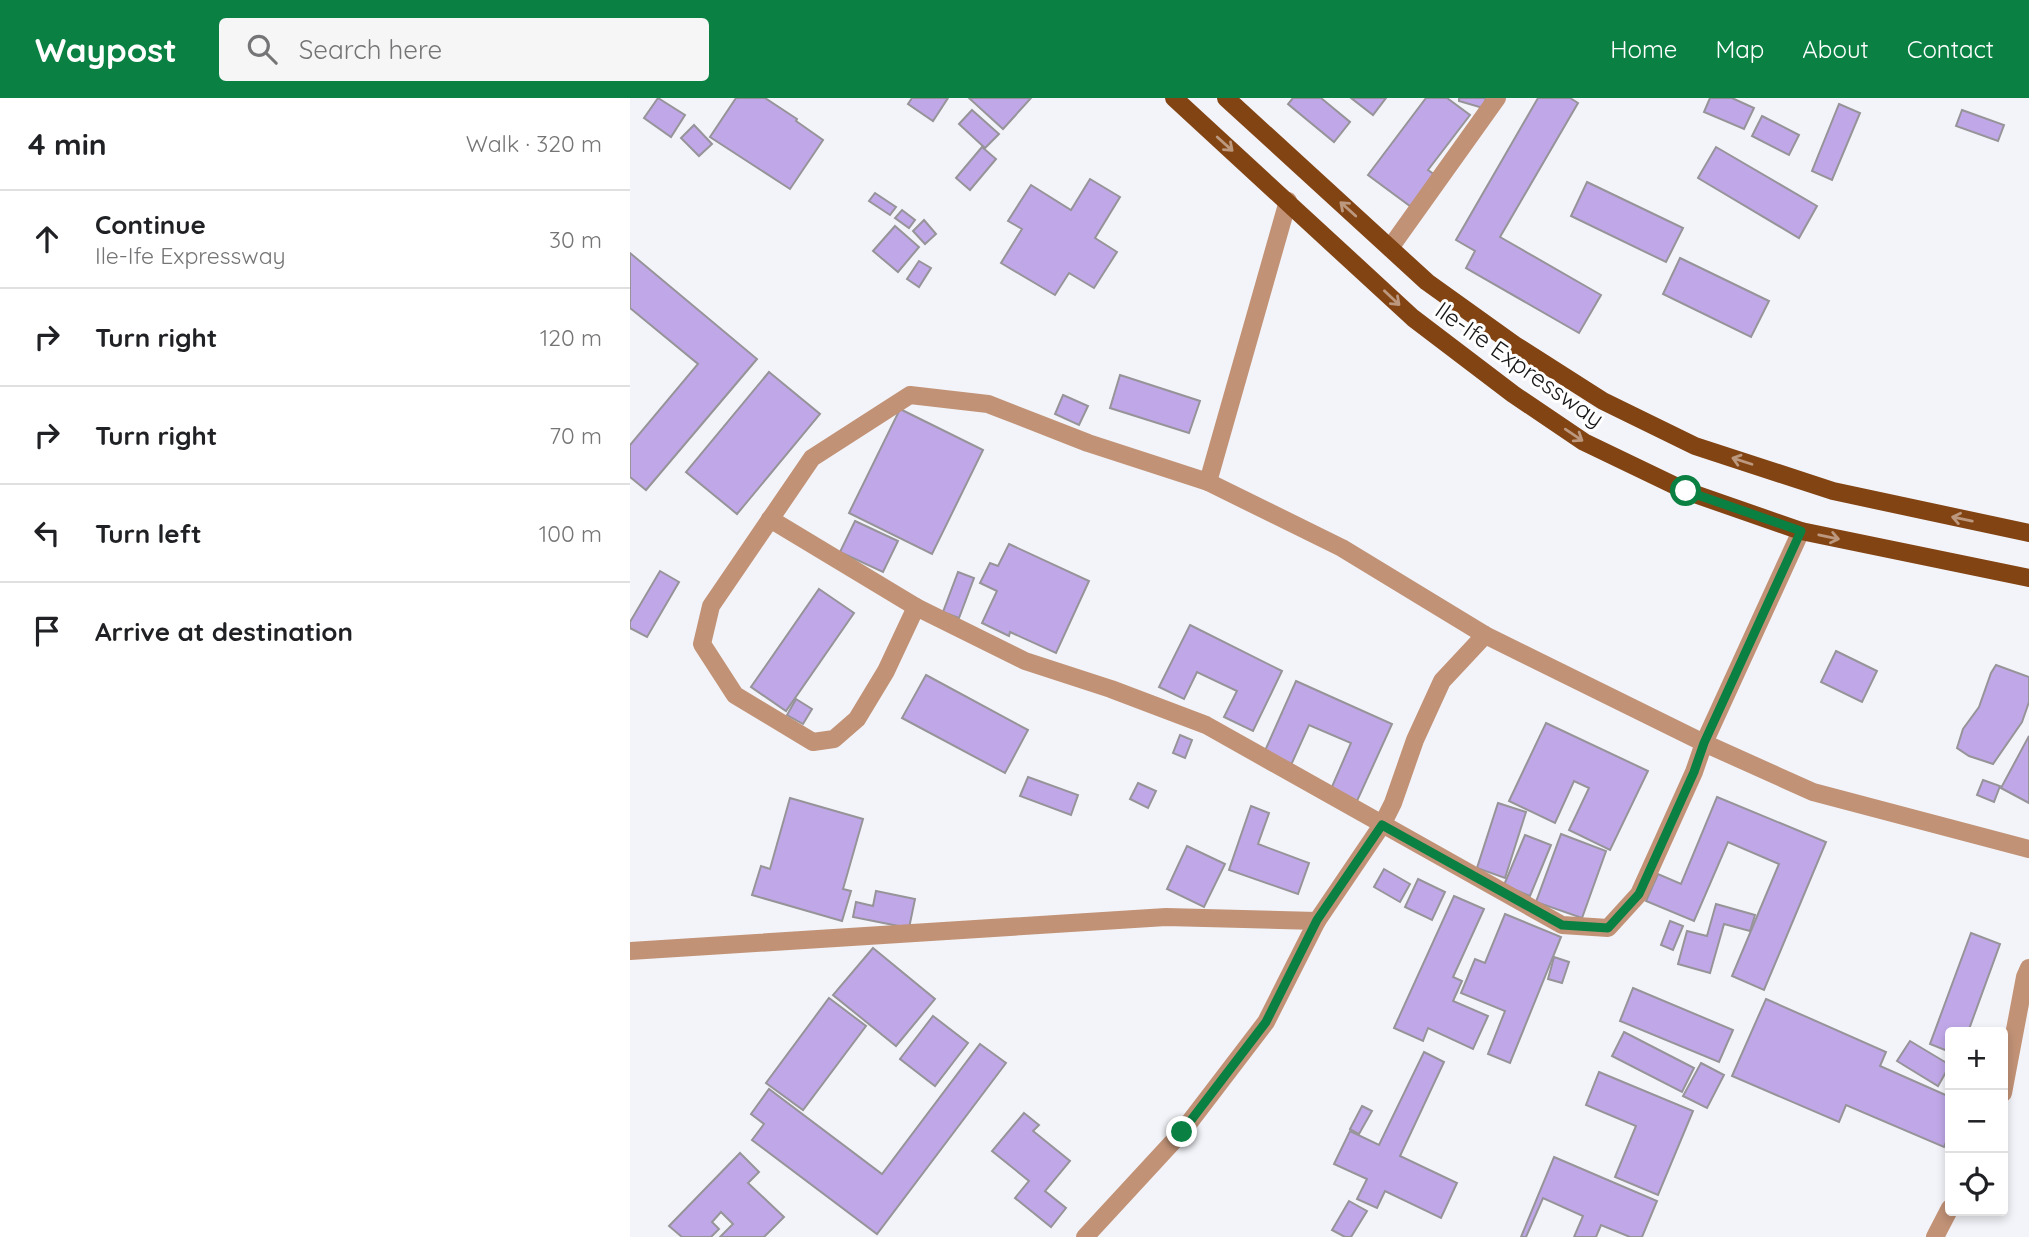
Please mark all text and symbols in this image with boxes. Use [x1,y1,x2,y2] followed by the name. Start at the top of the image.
[219,18,709,81] search box
[35,29,177,70] text: Waypost
[243,30,281,68] icon: search
[299,33,442,66] text: Search here
[1610,34,1677,64] text: Home
[1715,34,1764,64] text: Map
[1802,34,1869,64] text: About
[1907,34,1994,64] text: Contact
[28,125,107,163] text: 4 min
[466,129,602,158] text: Walk · 320 m
[1216,136,1234,152] one-way arrow
[1339,201,1357,217] one-way arrow
[95,208,206,241] text: Continue
[28,220,66,258] icon: ahead
[549,225,602,254] text: 30 m
[95,241,286,270] text: Ile-Ife Expressway
[1383,290,1400,307] one-way arrow
[1430,295,1610,433] street label: Ile-Ife Expressway
[28,318,66,356] icon: right
[95,321,217,354] text: Turn right
[540,323,602,352] text: 120 m
[28,416,66,454] icon: right
[95,419,217,452] text: Turn right
[549,421,602,450] text: 70 m
[1564,427,1583,442] one-way arrow
[1732,454,1754,466] one-way arrow
[1670,475,1701,506] route start
[1951,511,1974,525] one-way arrow
[28,514,66,552] icon: left
[95,517,202,550] text: Turn left
[539,519,602,548] text: 100 m
[1817,530,1840,544] one-way arrow
[28,612,66,650] icon: arrive
[95,615,353,648] text: Arrive at destination
[1945,1027,2008,1216] map controls
[1945,1027,2008,1090] button: +
[1945,1090,2008,1153] button: −
[1166,1116,1197,1147] route end
[1945,1153,2008,1216] button: locate

